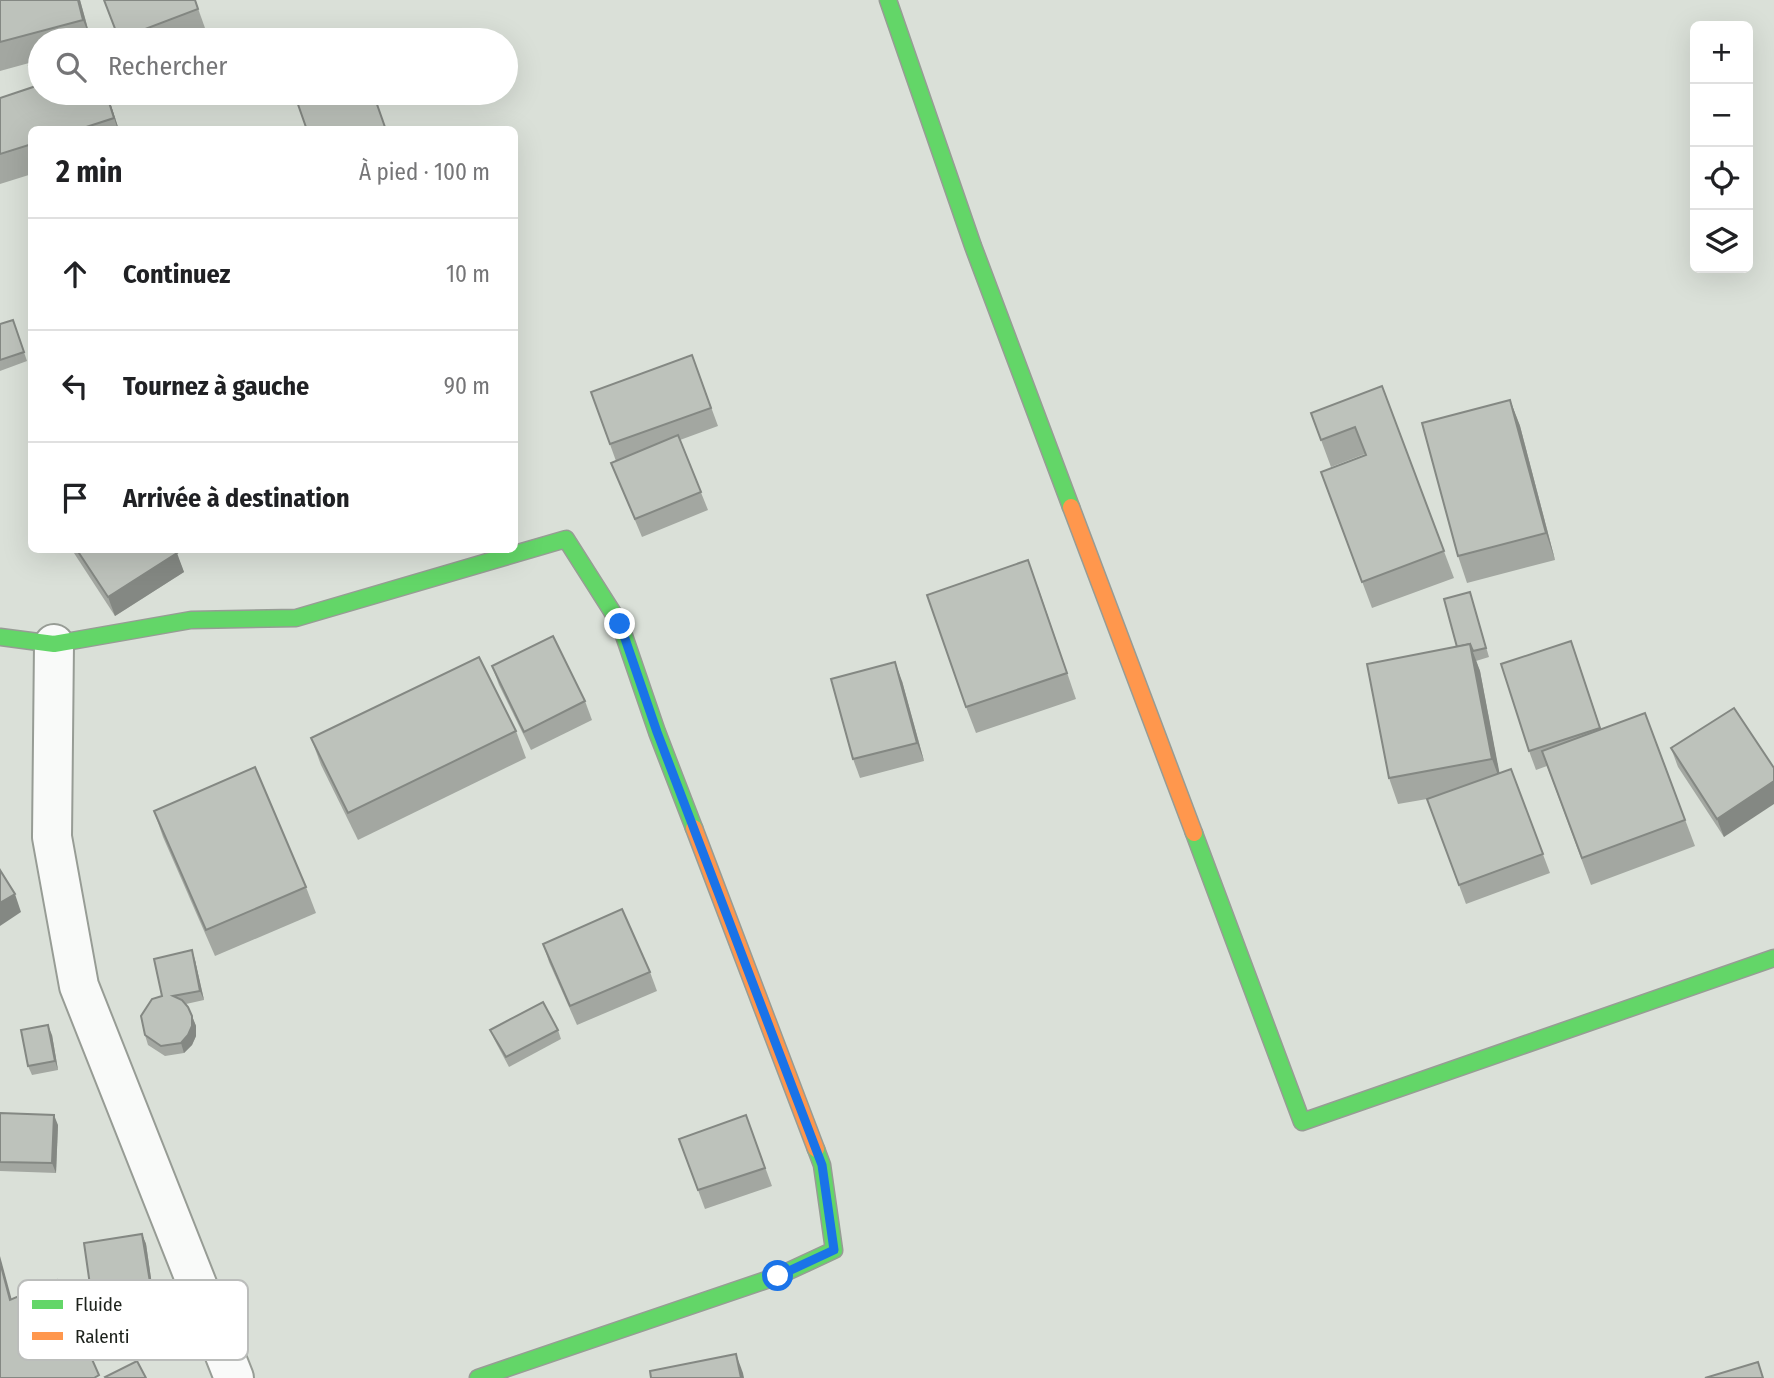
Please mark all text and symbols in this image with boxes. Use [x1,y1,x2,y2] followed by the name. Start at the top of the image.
[1690,21,1753,273] map controls
[1690,21,1753,84] button: +
[28,28,518,105] search box
[52,48,90,86] icon: search
[108,51,227,82] text: Rechercher
[1690,84,1753,147] button: −
[1690,147,1753,210] button: locate
[56,154,123,190] text: 2 min
[359,158,490,186] text: À pied · 100 m
[1690,210,1753,273] button: layers
[56,255,94,293] icon: ahead
[123,259,230,290] text: Continuez
[446,260,490,288] text: 10 m
[56,367,94,405] icon: left
[123,371,309,402] text: Tournez à gauche
[444,372,490,400] text: 90 m
[56,479,94,517] icon: arrive
[123,483,350,514] text: Arrivée à destination
[604,608,635,639] route end
[762,1260,793,1291] route start
[18,1280,248,1360] legend
[75,1293,122,1316] text: Fluide
[75,1325,130,1348] text: Ralenti

